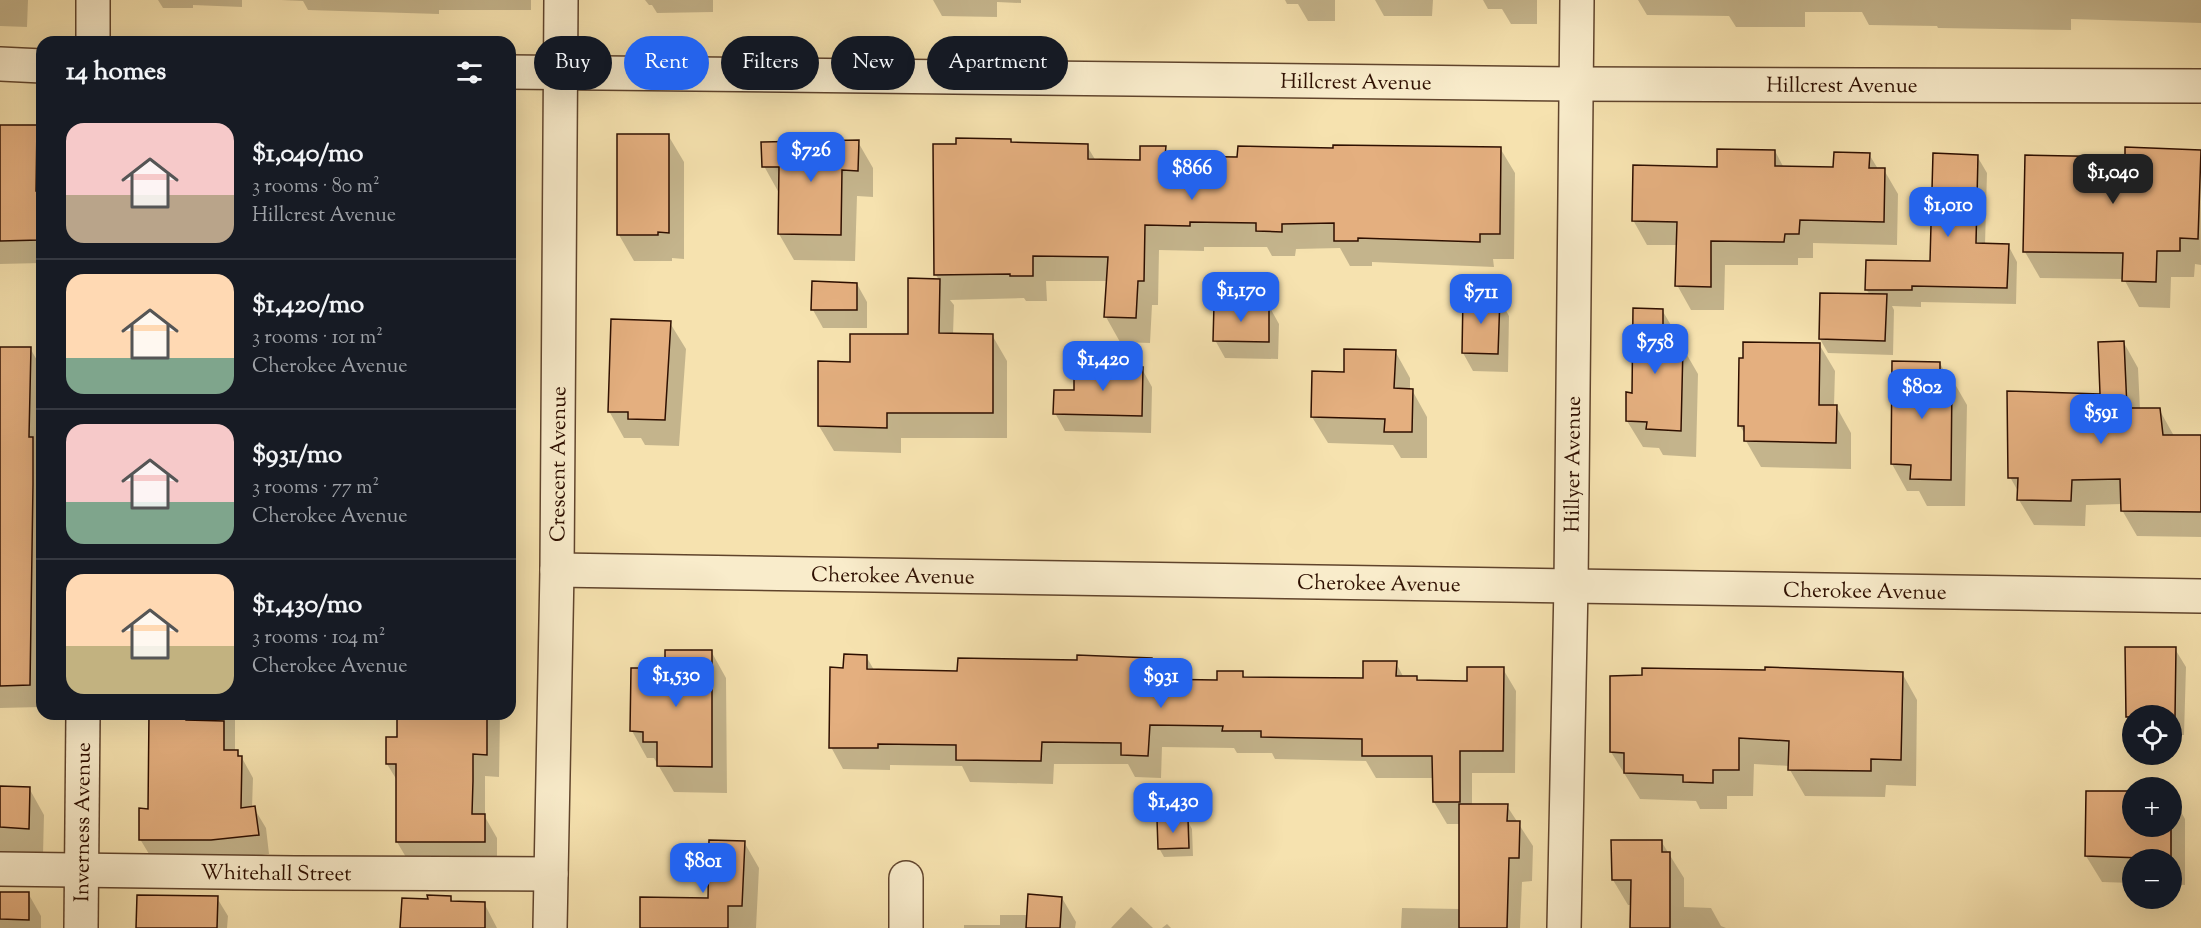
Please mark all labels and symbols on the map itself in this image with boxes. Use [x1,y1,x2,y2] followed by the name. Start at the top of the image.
[1280,68,1432,99] street label: Hillcrest Avenue
[1766,72,1918,102] street label: Hillcrest Avenue
[775,132,847,183] pin: $726
[1156,150,1228,201] pin: $866
[2064,154,2162,205] pin: $1,040
[1899,187,1997,238] pin: $1,010
[1192,272,1290,323] pin: $1,170
[1445,274,1517,325] pin: $711
[1619,324,1691,375] pin: $758
[1054,341,1152,392] pin: $1,420
[1886,369,1958,420] pin: $802
[544,386,575,542] street label: Crescent Avenue
[2065,394,2137,445] pin: $591
[1559,396,1590,533] street label: Hillyer Avenue
[811,561,975,594] street label: Cherokee Avenue
[1297,569,1461,601] street label: Cherokee Avenue
[1783,576,1947,609] street label: Cherokee Avenue
[627,657,725,708] pin: $1,530
[1125,658,1197,709] pin: $931
[68,742,100,902] street label: Inverness Avenue
[1124,783,1222,834] pin: $1,430
[667,843,739,894] pin: $801
[200,859,351,890] street label: Whitehall Street

